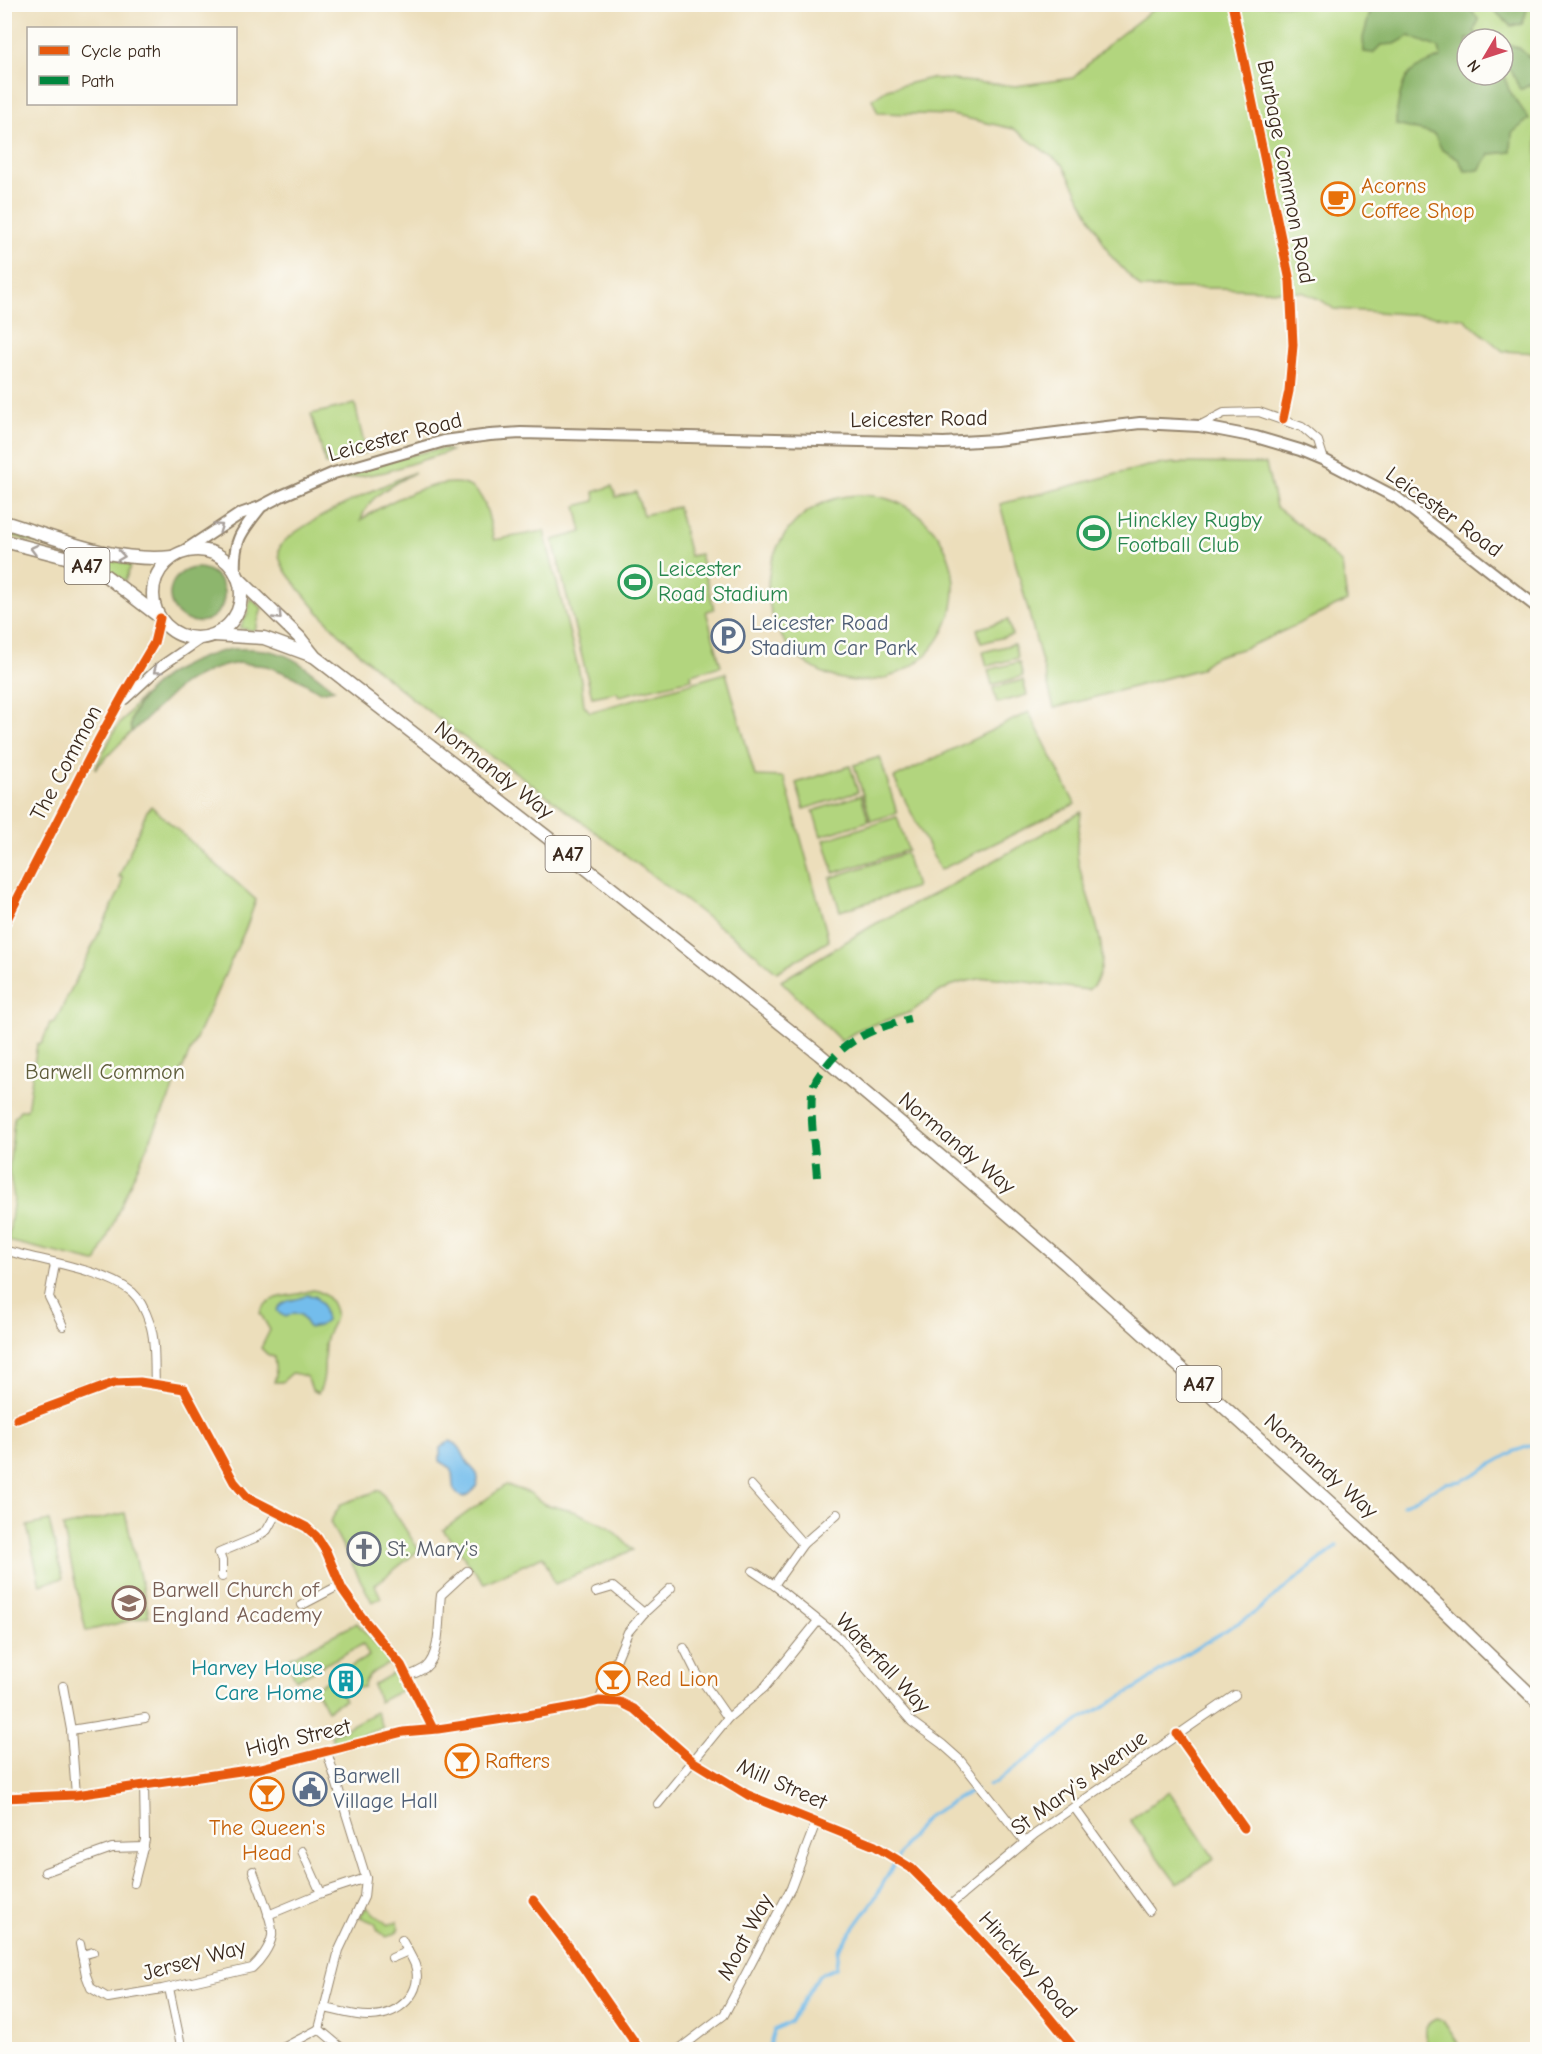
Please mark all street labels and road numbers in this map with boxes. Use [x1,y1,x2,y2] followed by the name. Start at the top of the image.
[1252,58,1320,286] street label: Burbage Common Road
[850,405,988,433] street label: Leicester Road
[325,407,465,467] street label: Leicester Road
[1381,461,1507,563] street label: Leicester Road
[64,548,110,584] road number: A47
[25,701,107,825] street label: The Common
[429,715,559,825] street label: Normandy Way
[546,836,590,872] road number: A47
[893,1087,1021,1199] street label: Normandy Way
[1176,1366,1222,1402] road number: A47
[1259,1408,1383,1524] street label: Normandy Way
[830,1608,936,1718] street label: Waterfall Way
[243,1713,354,1763] street label: High Street
[1006,1725,1152,1841] street label: St Mary's Avenue
[733,1753,832,1816] street label: Mill Street
[711,1889,779,1985] street label: Moat Way
[973,1906,1083,2024] street label: Hinckley Road
[140,1934,249,1986] street label: Jersey Way

